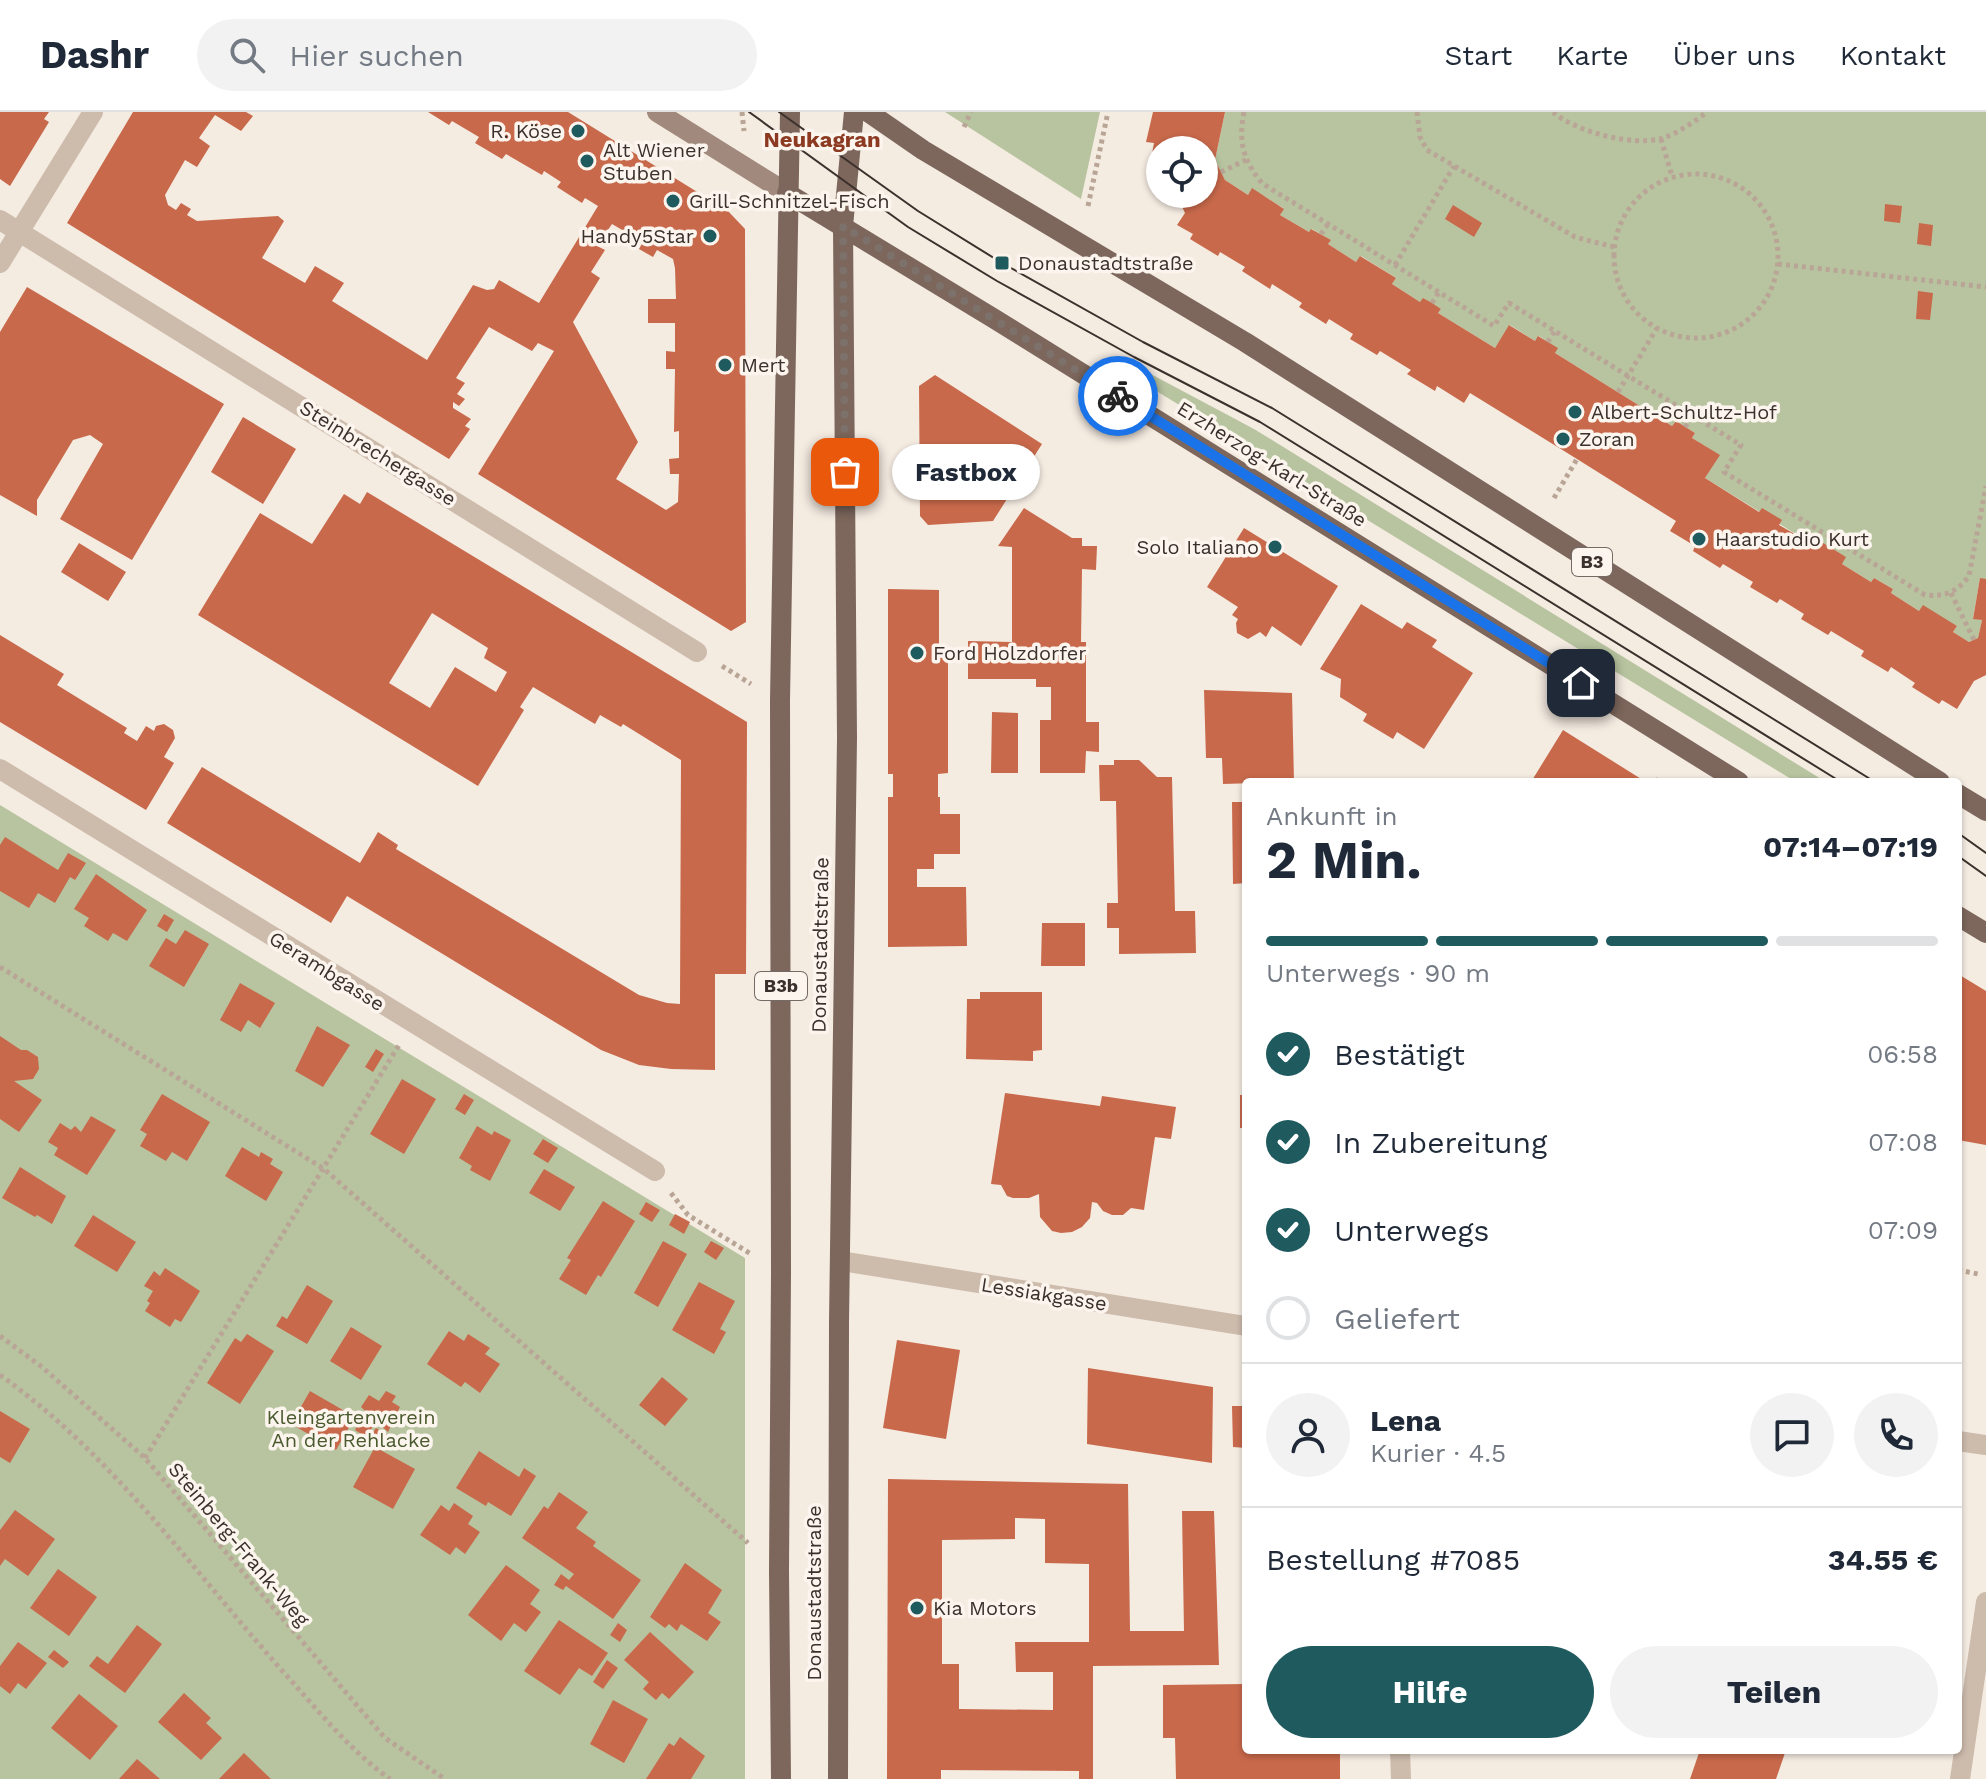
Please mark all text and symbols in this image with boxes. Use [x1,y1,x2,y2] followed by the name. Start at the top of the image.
[197,19,757,91] search box
[40,33,149,77] text: Dashr
[225,33,269,77] icon: search
[289,38,464,73] text: Hier suchen
[1444,39,1512,72] text: Start
[1556,39,1629,72] text: Karte
[1673,39,1796,72] text: Über uns
[1840,39,1946,72] text: Kontakt
[490,119,562,143] place label: R. Köse
[569,122,587,140] marker: R. Köse
[763,127,881,152] district label: Neukagran
[1146,136,1218,208] map controls
[1146,136,1218,208] button: locate
[603,138,705,185] place label: Alt Wiener Stuben
[578,152,596,170] marker: Alt Wiener Stuben
[689,189,890,213] place label: Grill-Schnitzel-Fisch
[664,192,682,210] marker: Grill-Schnitzel-Fisch
[581,224,694,248] place label: Handy5Star
[701,227,719,245] marker: Handy5Star
[1018,251,1194,275] place label: Donaustadtstraße
[993,254,1011,272] marker: Donaustadtstraße
[741,353,786,377] place label: Mert
[716,356,734,374] marker: Mert
[1078,356,1158,436] courier
[1096,374,1140,418] icon: bike
[295,395,461,511] street label: Steinbrechergasse
[1173,396,1371,532] street label: Erzherzog-Karl-Straße
[1591,400,1777,424] place label: Albert-Schultz-Hof
[1566,403,1584,421] marker: Albert-Schultz-Hof
[1579,427,1635,451] place label: Zoran
[1554,430,1572,448] marker: Zoran
[811,438,879,506] pin
[893,444,1041,500] callout: Fastbox
[823,450,867,494] icon: bag
[915,457,1017,487] text: Fastbox
[1715,527,1869,551] place label: Haarstudio Kurt
[1690,530,1708,548] marker: Haarstudio Kurt
[1136,535,1259,559] place label: Solo Italiano
[1266,538,1284,556] marker: Solo Italiano
[1572,548,1612,576] road number: B3
[933,641,1086,665] place label: Ford Holzdorfer
[908,644,926,662] marker: Ford Holzdorfer
[1547,649,1615,717] pin
[1559,661,1603,705] icon: home
[1266,801,1398,831] text: Ankunft in
[1763,829,1938,864] text: 07:14–07:19
[1266,830,1422,891] text: 2 Min.
[806,857,834,1033] street label: Donaustadtstraße
[265,926,389,1016] street label: Gerambgasse
[1266,958,1490,988] text: Unterwegs · 90 m
[755,972,807,1000] road number: B3b
[1266,1032,1310,1076] icon: check
[1334,1037,1465,1072] text: Bestätigt
[1867,1039,1938,1069] text: 06:58
[1266,1120,1310,1164] icon: check
[1334,1125,1547,1160] text: In Zubereitung
[1868,1127,1938,1157] text: 07:08
[1266,1208,1310,1252] icon: check
[1334,1213,1489,1248] text: Unterwegs
[1868,1215,1938,1245] text: 07:09
[979,1272,1109,1316] street label: Lessiakgasse
[1334,1301,1460,1336] text: Geliefert
[1266,1393,1350,1477] button: person
[1750,1393,1834,1477] button: chat
[1854,1393,1938,1477] button: phone
[1370,1403,1441,1438] text: Lena
[266,1405,436,1452] park label: Kleingartenverein An der Rehlacke
[1370,1438,1506,1468] text: Kurier · 4.5
[163,1457,315,1631] street label: Steinberg-Frank-Weg
[802,1505,826,1681] street label: Donaustadtstraße
[1266,1542,1520,1577] text: Bestellung #7085
[1828,1542,1938,1577] text: 34.55 €
[933,1596,1037,1620] place label: Kia Motors
[908,1599,926,1617] marker: Kia Motors
[1266,1646,1594,1738] button: Hilfe
[1610,1646,1938,1738] button: Teilen

